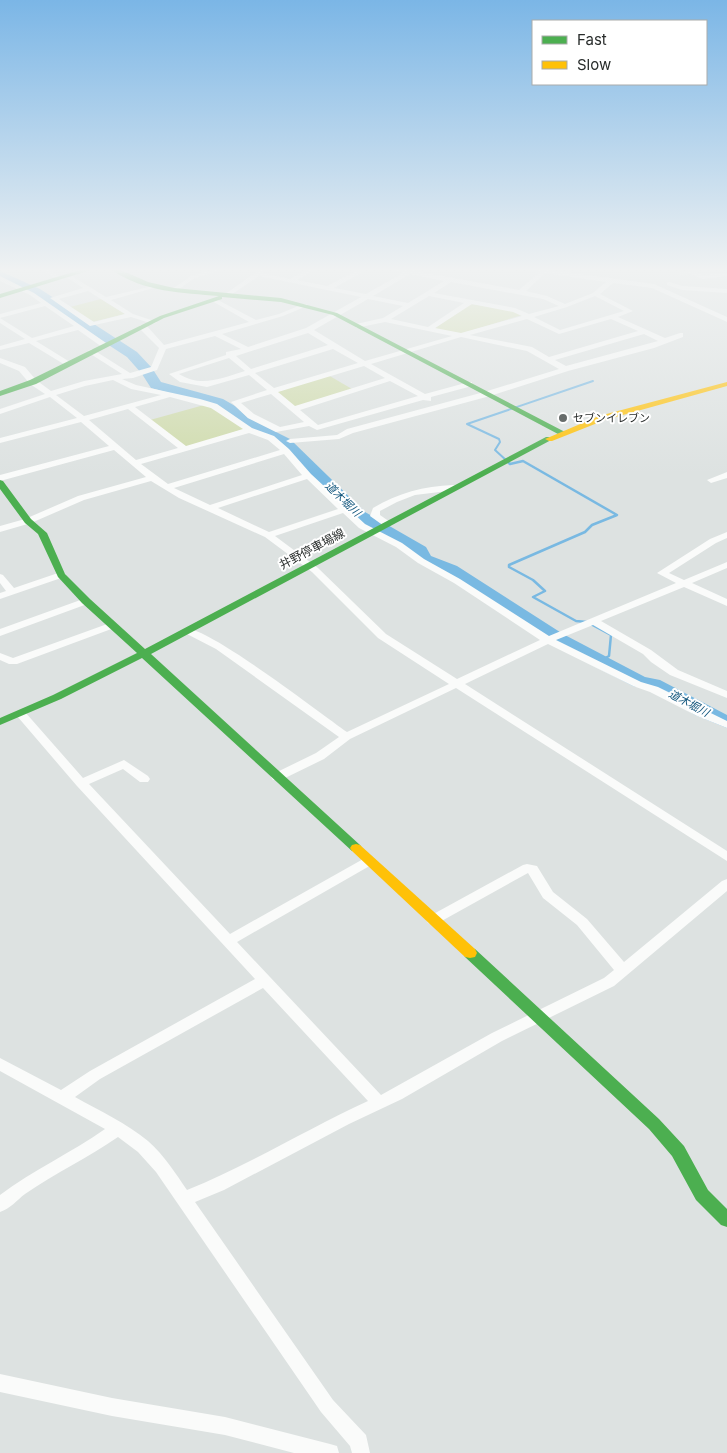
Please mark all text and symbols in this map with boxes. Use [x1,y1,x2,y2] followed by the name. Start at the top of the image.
[532,20,707,85] legend
[577,30,607,49] text: Fast
[577,55,611,74] text: Slow
[573,411,650,425] place label: セブンイレブン
[557,412,569,424] marker: セブンイレブン
[322,479,364,520] water label: 道木堀川
[276,525,347,572] street label: 井野停車場線
[666,686,713,720] water label: 道木堀川

